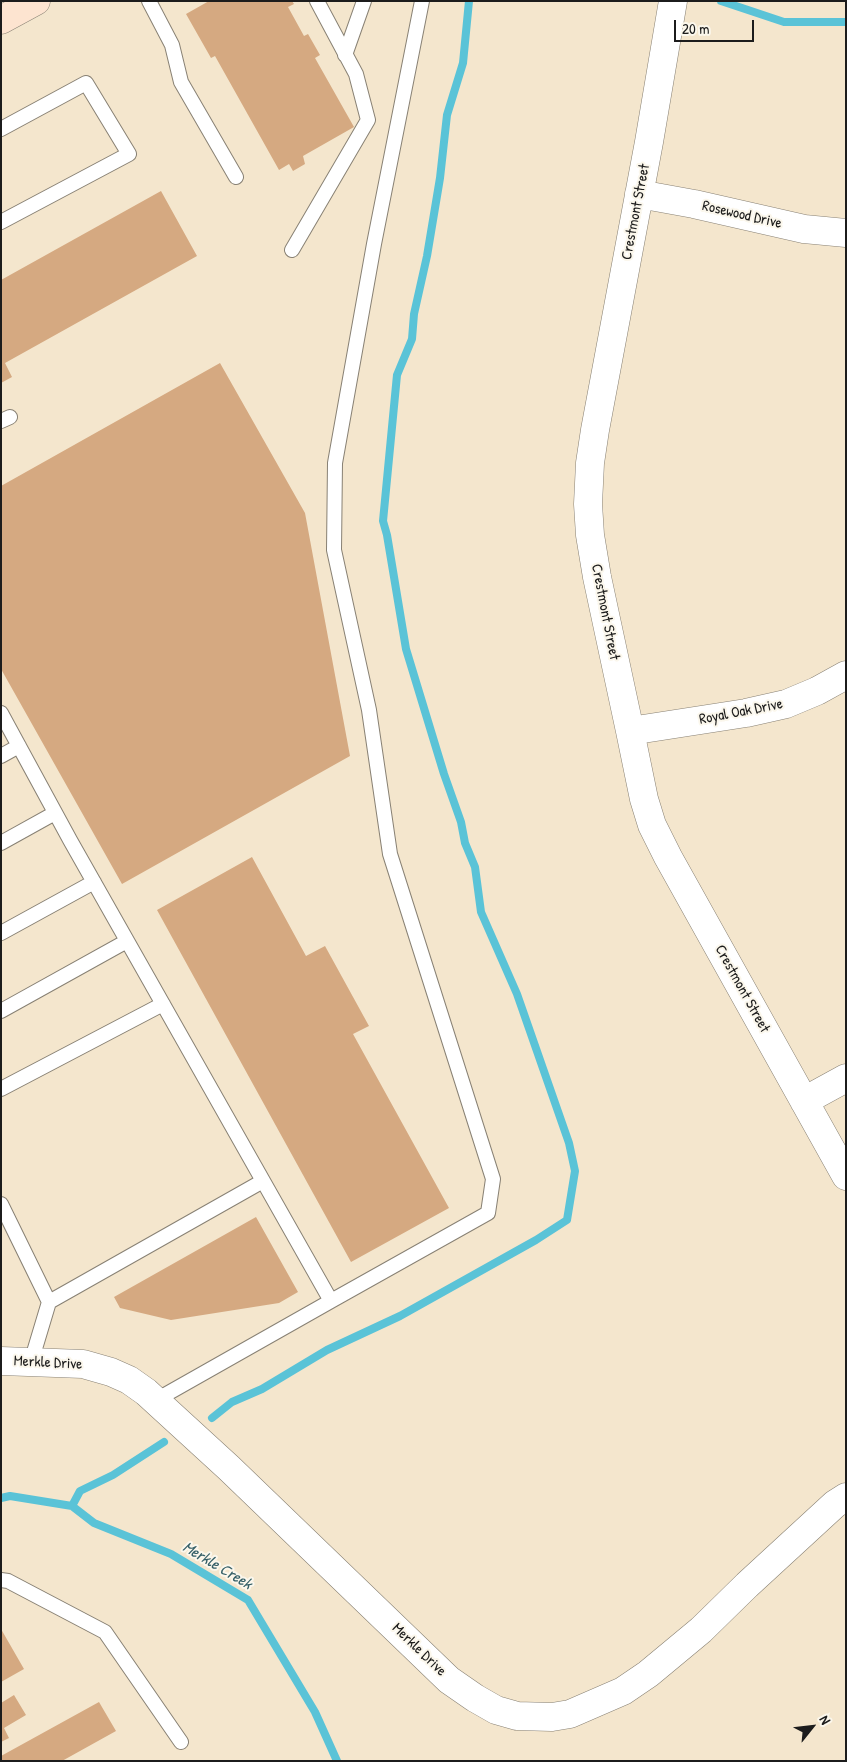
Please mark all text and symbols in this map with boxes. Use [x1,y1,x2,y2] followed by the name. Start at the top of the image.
[677,10,757,42] scale bar
[682,18,709,39] text: 20 m
[618,162,654,262] street label: Crestmont Street
[700,197,784,233] street label: Rosewood Drive
[587,562,623,662] street label: Crestmont Street
[698,695,784,729] street label: Royal Oak Drive
[711,942,773,1036] street label: Crestmont Street
[13,1352,83,1374] street label: Merkle Drive
[179,1538,255,1594] water label: Merkle Creek
[388,1620,450,1680] street label: Merkle Drive
[787,1702,837,1752] north arrow
[815,1712,836,1727] text: N

